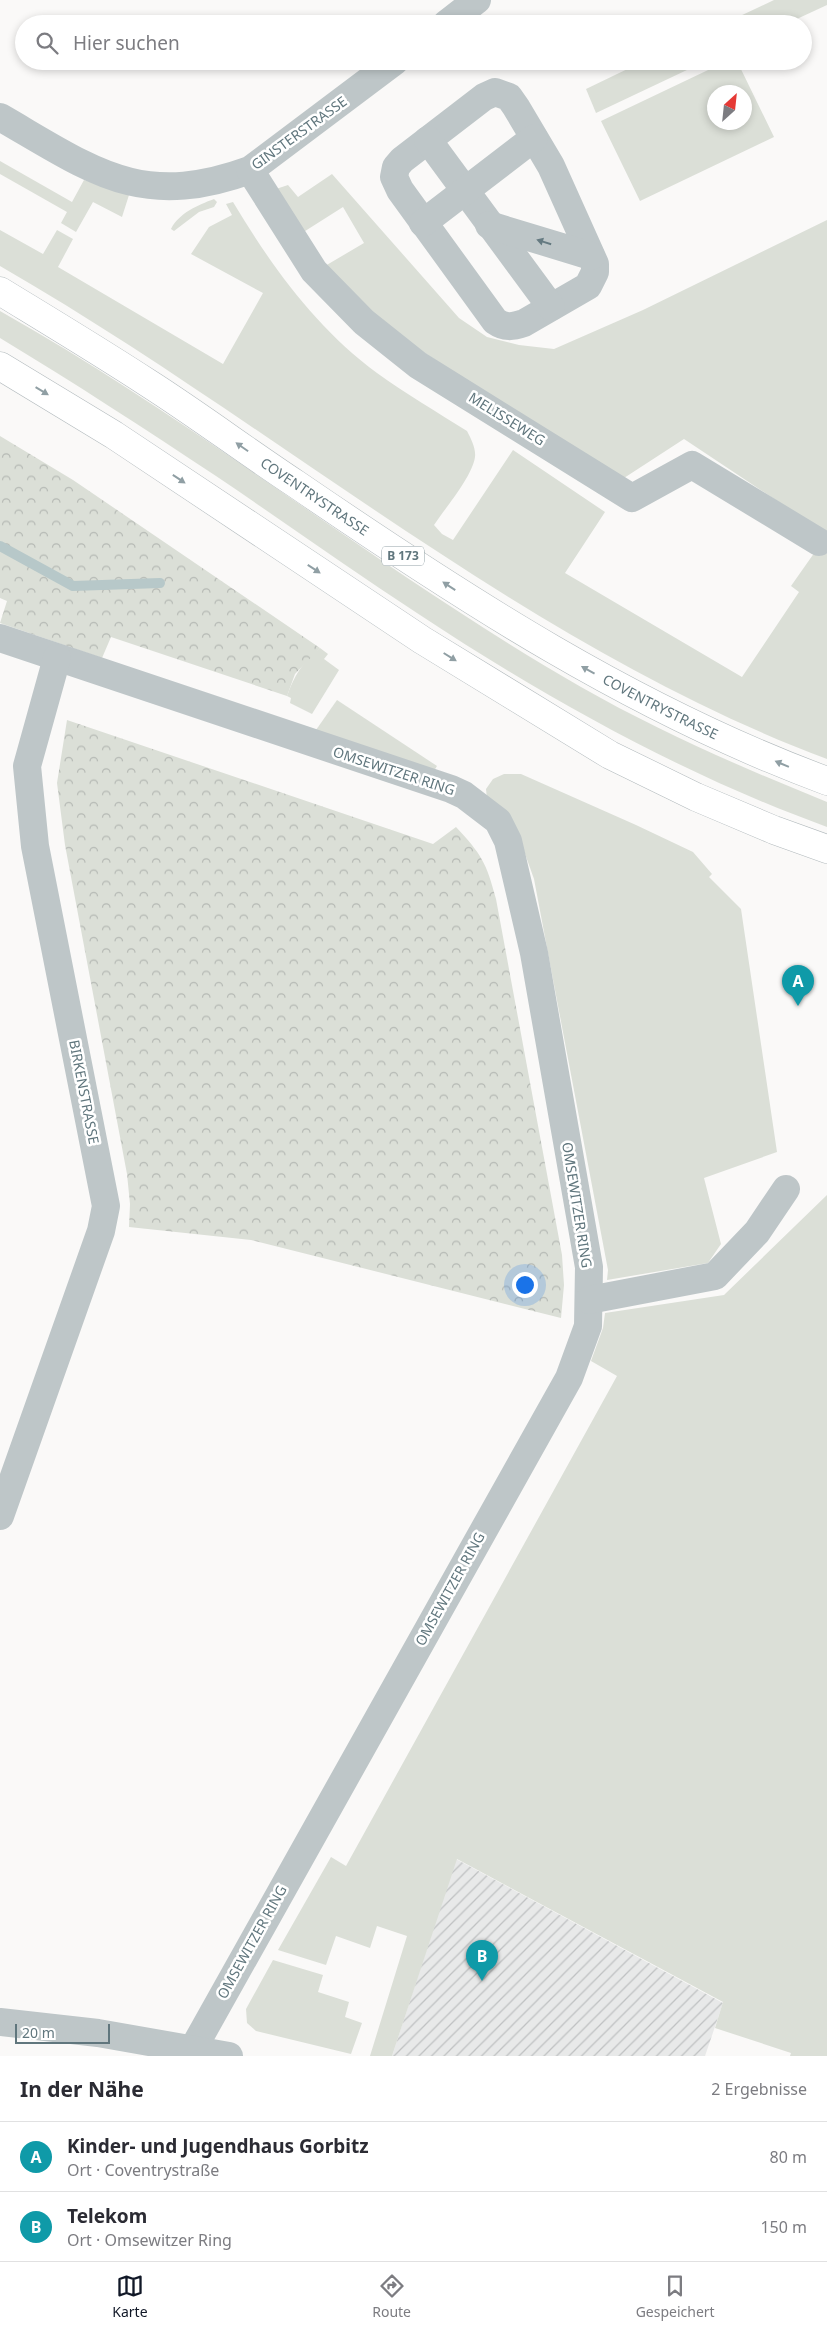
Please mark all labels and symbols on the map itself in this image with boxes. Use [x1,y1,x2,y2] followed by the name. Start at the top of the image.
[707,85,752,130] north arrow
[247,91,350,174] street label: GINSTERSTRASSE
[537,237,552,245] one-way arrow
[35,387,48,396] one-way arrow
[465,388,549,450] street label: MELISSEWEG
[235,442,248,452] one-way arrow
[257,453,373,540] street label: COVENTRYSTRASSE
[172,474,185,483] one-way arrow
[382,546,424,566] road number: B 173
[307,564,320,574] one-way arrow
[443,581,456,591] one-way arrow
[444,652,457,662] one-way arrow
[582,666,595,675] one-way arrow
[600,669,721,743] street label: COVENTRYSTRASSE
[331,742,458,799] street label: OMSEWITZER RING
[774,760,789,767] one-way arrow
[782,965,814,1006] pin: A
[65,1038,104,1146] street label: BIRKENSTRASSE
[558,1141,597,1269] street label: OMSEWITZER RING
[512,1272,538,1298] your location
[410,1529,489,1649] street label: OMSEWITZER RING
[212,1882,291,2002] street label: OMSEWITZER RING
[466,1940,498,1981] pin: B
[15,2021,110,2044] scale bar

